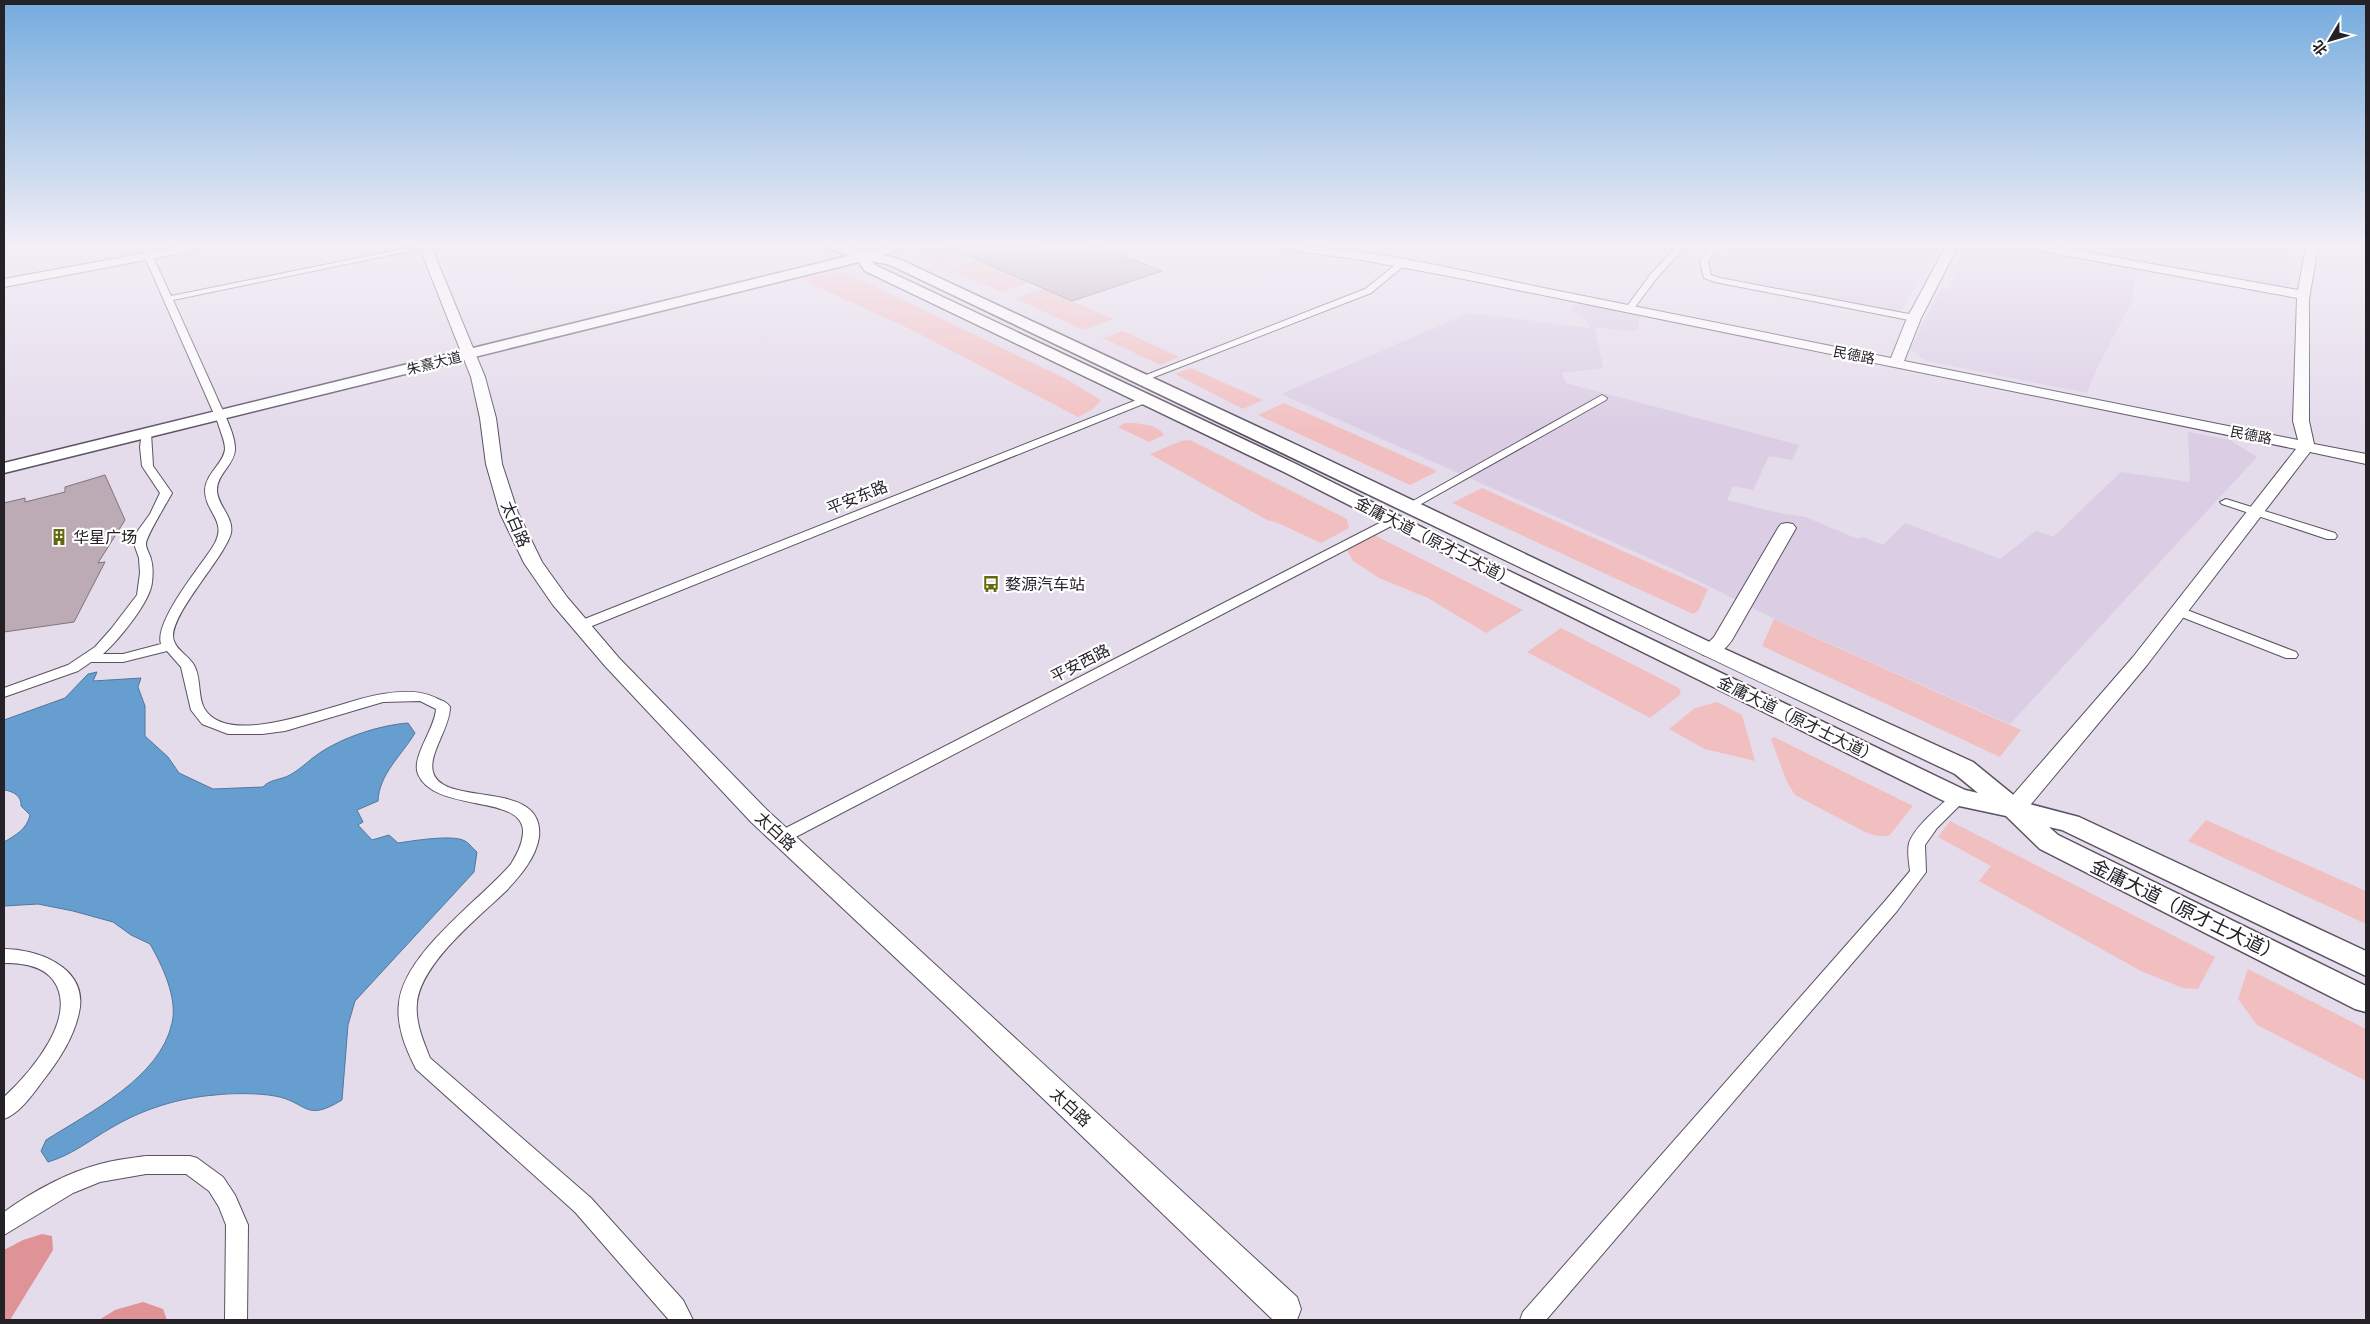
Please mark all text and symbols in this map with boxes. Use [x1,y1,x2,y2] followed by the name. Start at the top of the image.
[2305,15,2355,65] north arrow
[2308,36,2332,60] text: 北
[1831,341,1877,369] street label: 民德路
[404,347,464,379] street label: 朱熹大道
[2228,421,2274,449] street label: 民德路
[823,475,891,520] street label: 平安东路
[1351,491,1518,592] street label: 金庸大道（原才士大道）
[496,498,536,551] street label: 太白路
[73,526,137,549] place label: 华星广场
[49,527,69,547] building icon: 华星广场
[1005,573,1085,596] place label: 婺源汽车站
[981,574,1001,594] bus stop icon: 婺源汽车站
[1046,639,1114,688] street label: 平安西路
[1714,671,1882,768] street label: 金庸大道（原才士大道）
[750,807,801,856] street label: 太白路
[2086,853,2286,968] street label: 金庸大道（原才士大道）
[1045,1083,1096,1132] street label: 太白路

